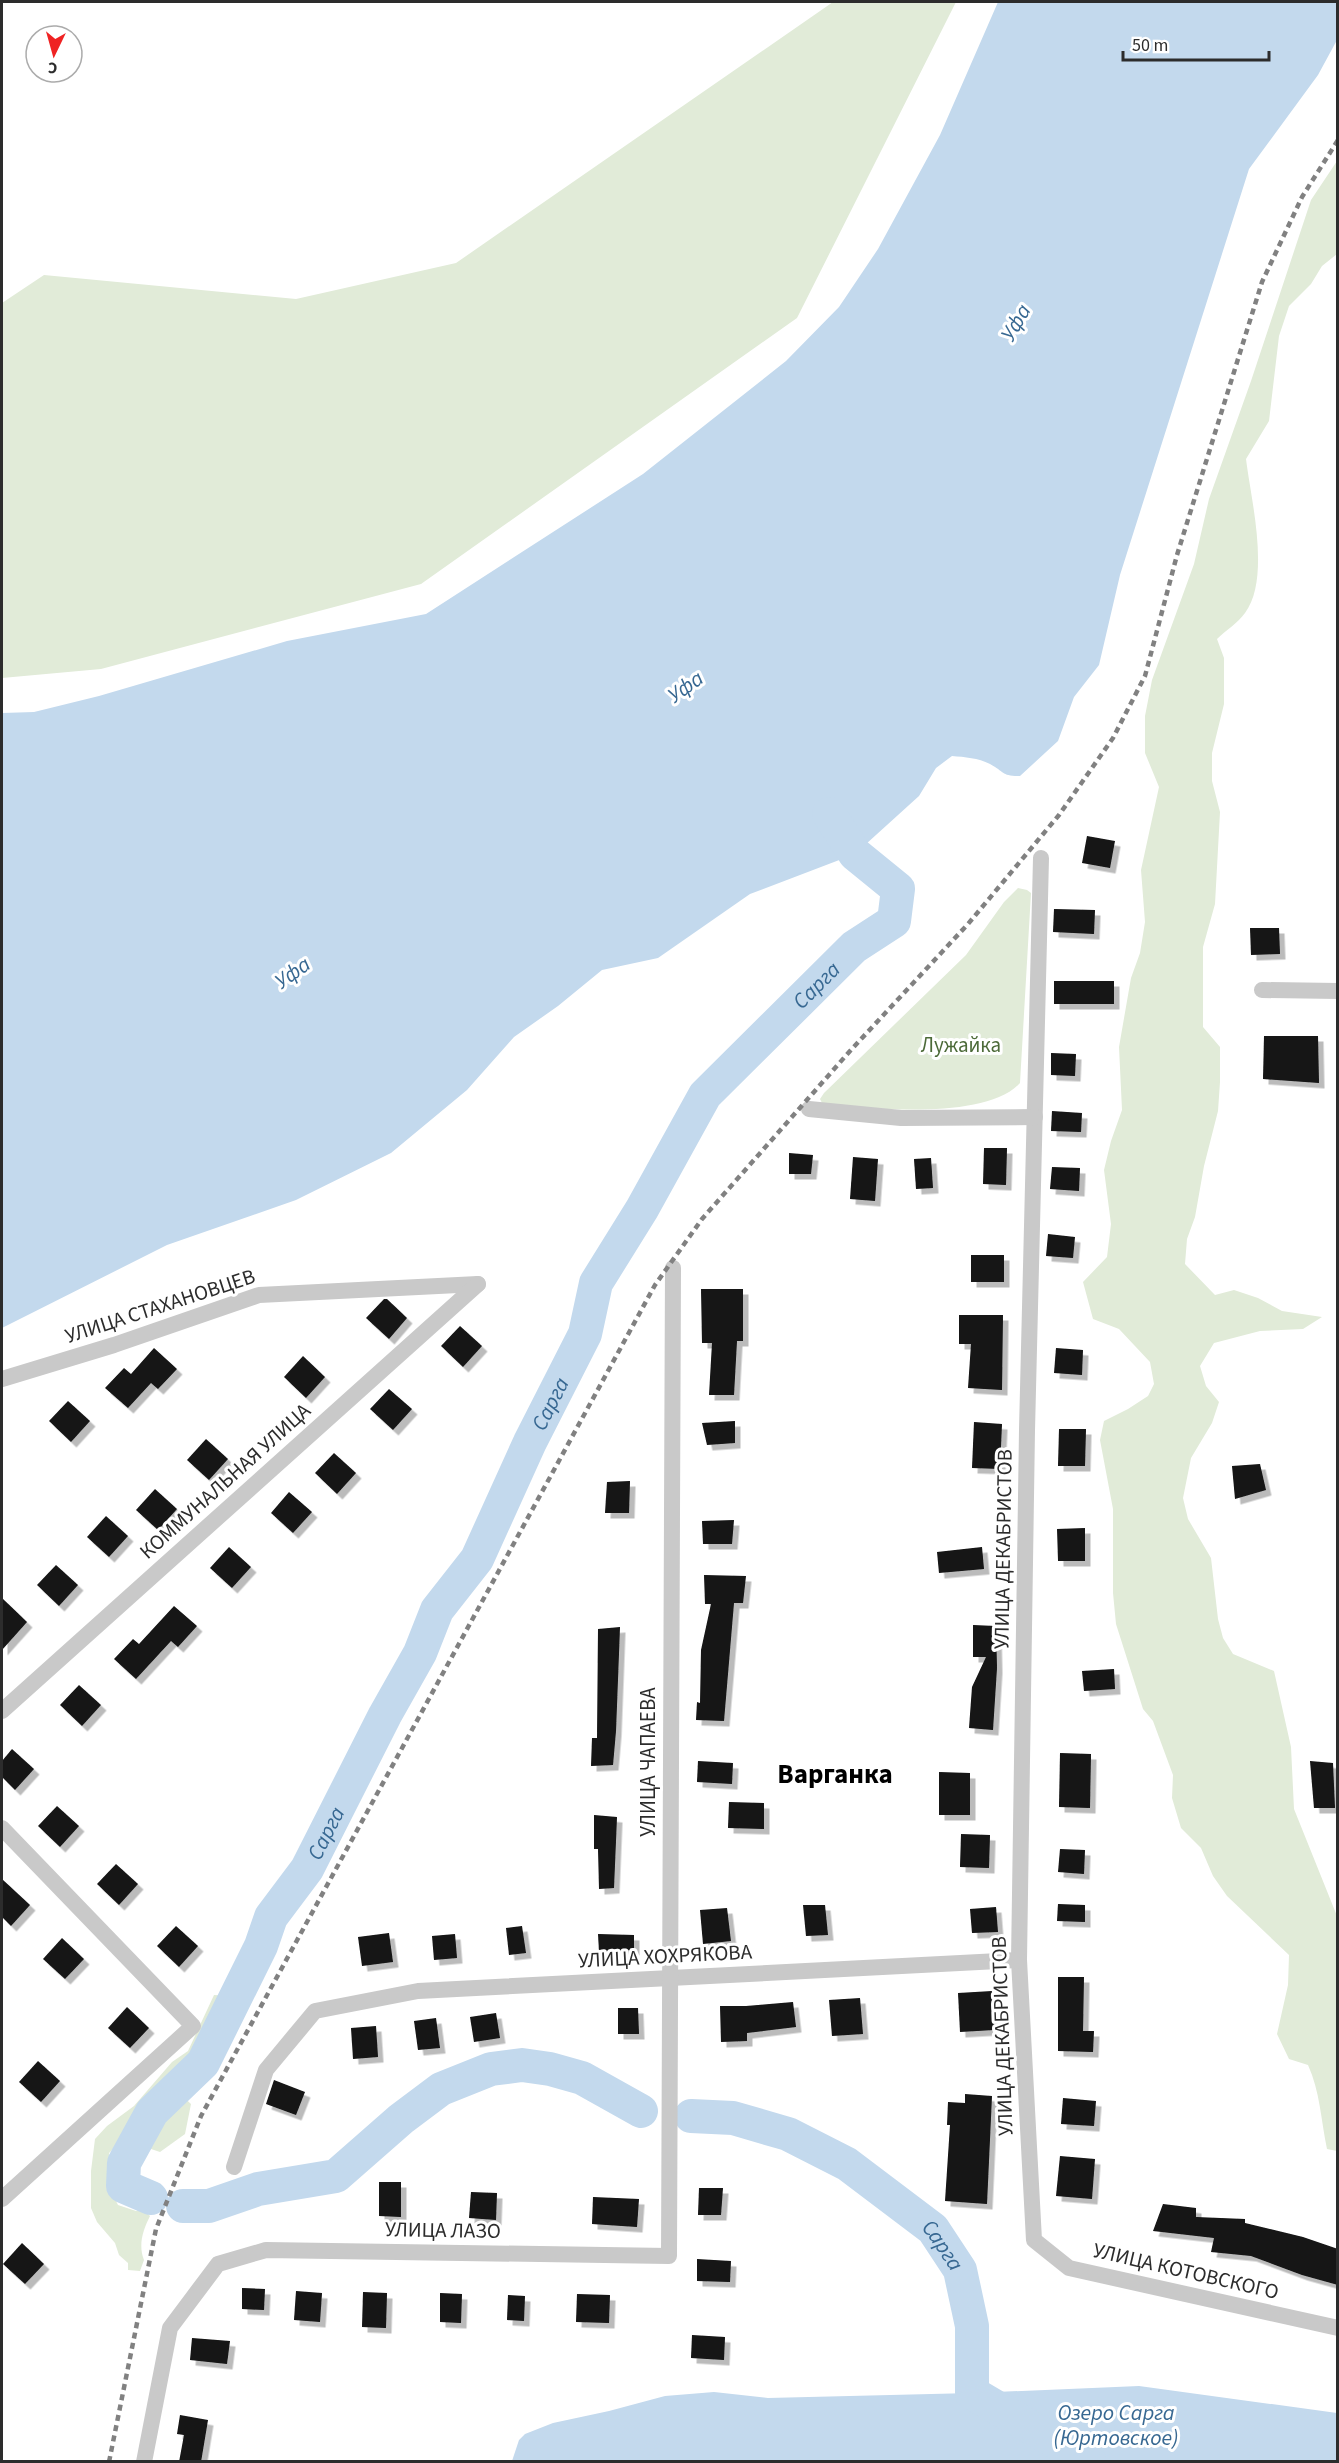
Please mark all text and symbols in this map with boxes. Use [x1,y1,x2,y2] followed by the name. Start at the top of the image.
[24,24,84,84] north arrow
[1123,24,1268,62] scale bar
[1132,33,1168,58] text: 50 m
[47,57,58,79] text: С
[993,298,1039,347] water label: Уфа
[661,663,710,711] water label: Уфа
[268,949,317,997] water label: Уфа
[785,954,848,1017] water label: Сарга
[921,1030,1001,1060] park label: Лужайка
[61,1261,259,1351] street label: УЛИЦА СТАХАНОВЦЕВ
[523,1372,577,1436] water label: Сарга
[133,1396,318,1566] street label: КОММУНАЛЬНАЯ УЛИЦА
[986,1449,1020,1649] street label: УЛИЦА ДЕКАБРИСТОВ
[633,1687,663,1837] street label: УЛИЦА ЧАПАЕВА
[777,1755,893,1794] district label: Варганка
[299,1801,353,1866] water label: Сарга
[577,1936,753,1976] street label: УЛИЦА ХОХРЯКОВА
[984,1936,1020,2136] street label: УЛИЦА ДЕКАБРИСТОВ
[915,2211,971,2278] water label: Сарга
[385,2214,501,2246] street label: УЛИЦА ЛАЗО
[1090,2235,1282,2307] street label: УЛИЦА КОТОВСКОГО
[1054,2397,1178,2454] water label: Озеро Сарга (Юртовское)

